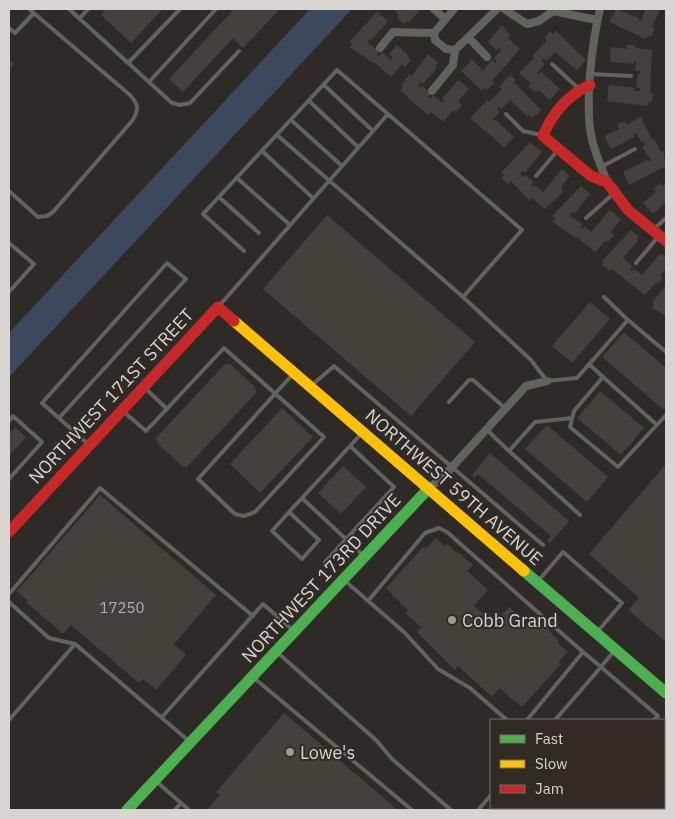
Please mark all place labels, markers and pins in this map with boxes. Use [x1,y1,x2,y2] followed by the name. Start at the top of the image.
[462,609,558,632] place label: Cobb Grand
[446,614,458,626] marker: Cobb Grand
[300,741,355,764] place label: Lowe's
[284,746,296,758] marker: Lowe's

